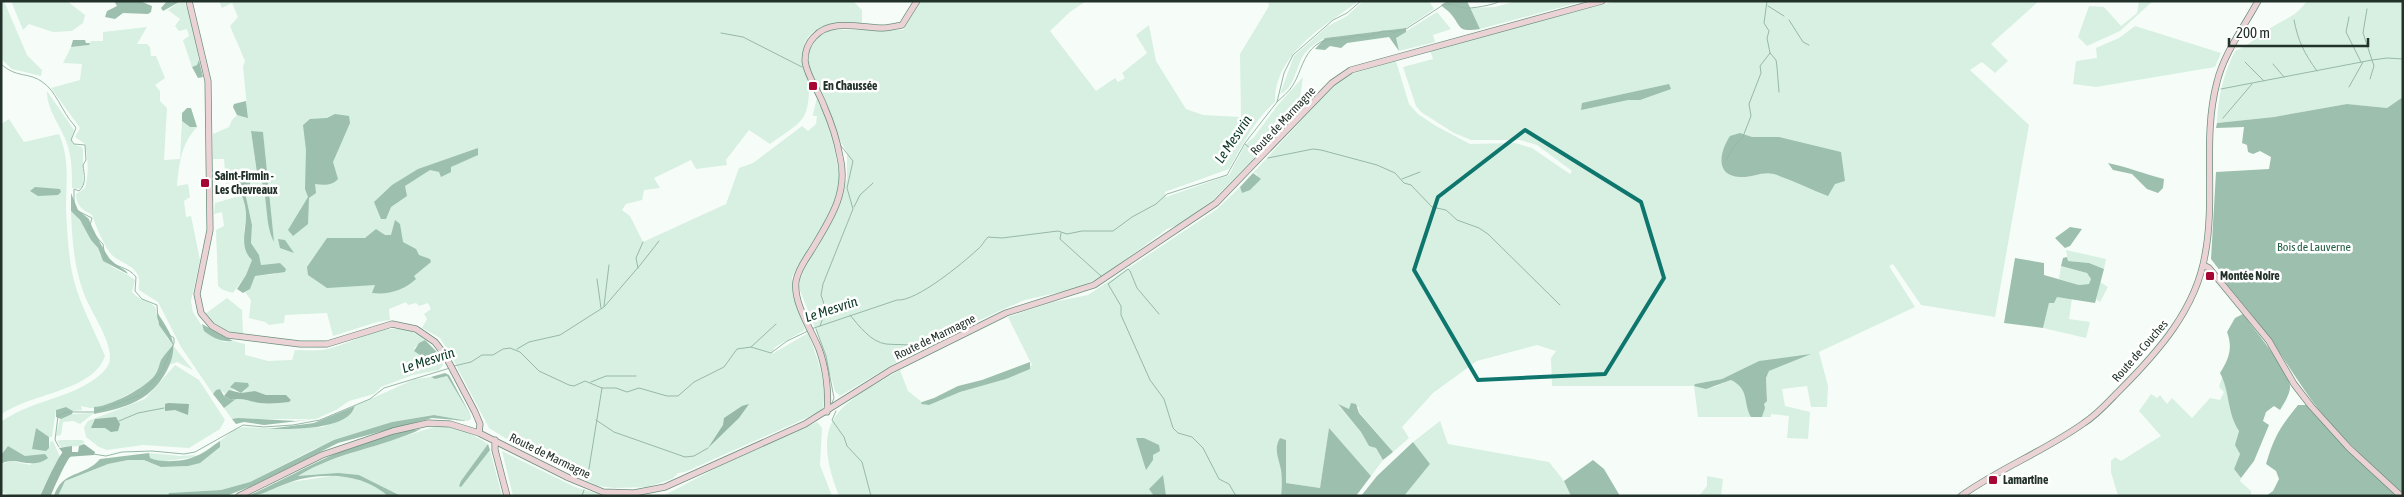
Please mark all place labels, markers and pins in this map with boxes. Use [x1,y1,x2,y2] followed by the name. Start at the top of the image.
[823,79,878,93] place label: En Chaussée
[807,80,819,92] marker: En Chaussée
[215,169,278,197] place label: Saint-Firmin - Les Chevreaux
[199,177,211,189] marker: Saint-Firmin - Les Chevreaux
[2220,269,2280,283] place label: Montée Noire
[2204,270,2216,282] marker: Montée Noire
[2003,473,2049,487] place label: Lamartine
[1987,474,1999,486] marker: Lamartine

